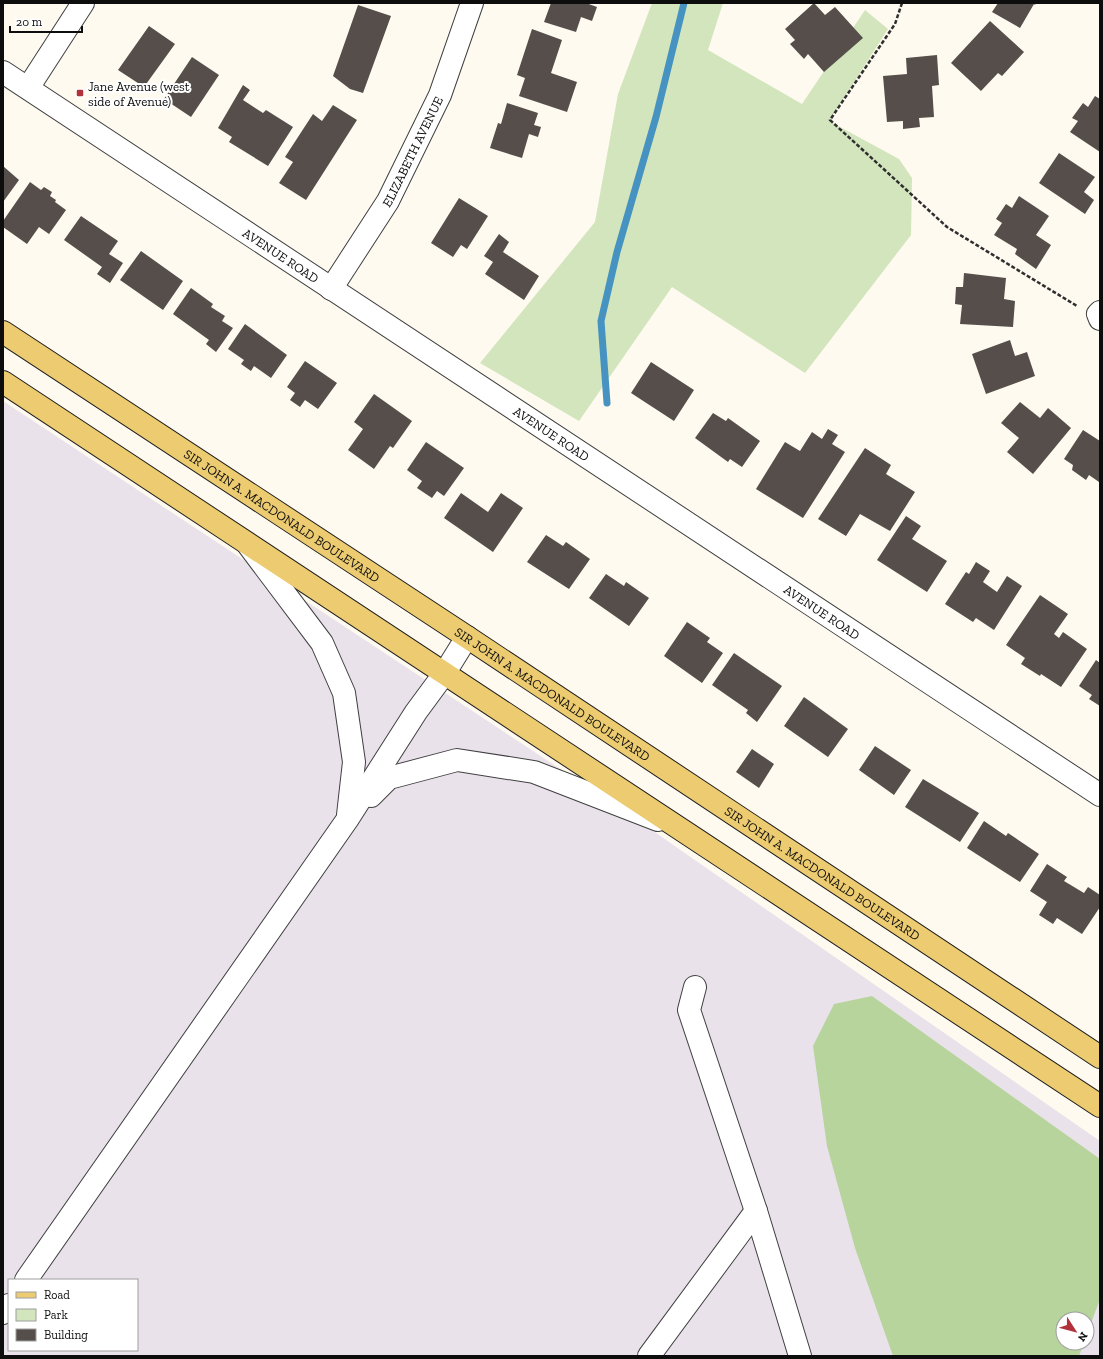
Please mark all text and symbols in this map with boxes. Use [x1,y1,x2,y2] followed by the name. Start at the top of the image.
[10,8,82,34] scale bar
[16,15,43,29] text: 20 m
[88,79,190,109] place label: Jane Avenue (west side of Avenue)
[75,88,85,98] marker: Jane Avenue (west side of Avenue)
[379,94,446,210] street label: ELIZABETH AVENUE
[240,225,322,286] street label: AVENUE ROAD
[511,403,592,464] street label: AVENUE ROAD
[181,446,383,585] street label: SIR JOHN A. MACDONALD BOULEVARD
[781,581,863,642] street label: AVENUE ROAD
[452,624,653,764] street label: SIR JOHN A. MACDONALD BOULEVARD
[722,803,923,943] street label: SIR JOHN A. MACDONALD BOULEVARD
[8,1279,138,1351] legend
[44,1288,70,1302] text: Road
[44,1308,69,1322] text: Park
[1055,1311,1095,1351] north arrow
[44,1328,88,1342] text: Building
[1075,1329,1090,1344] text: N

